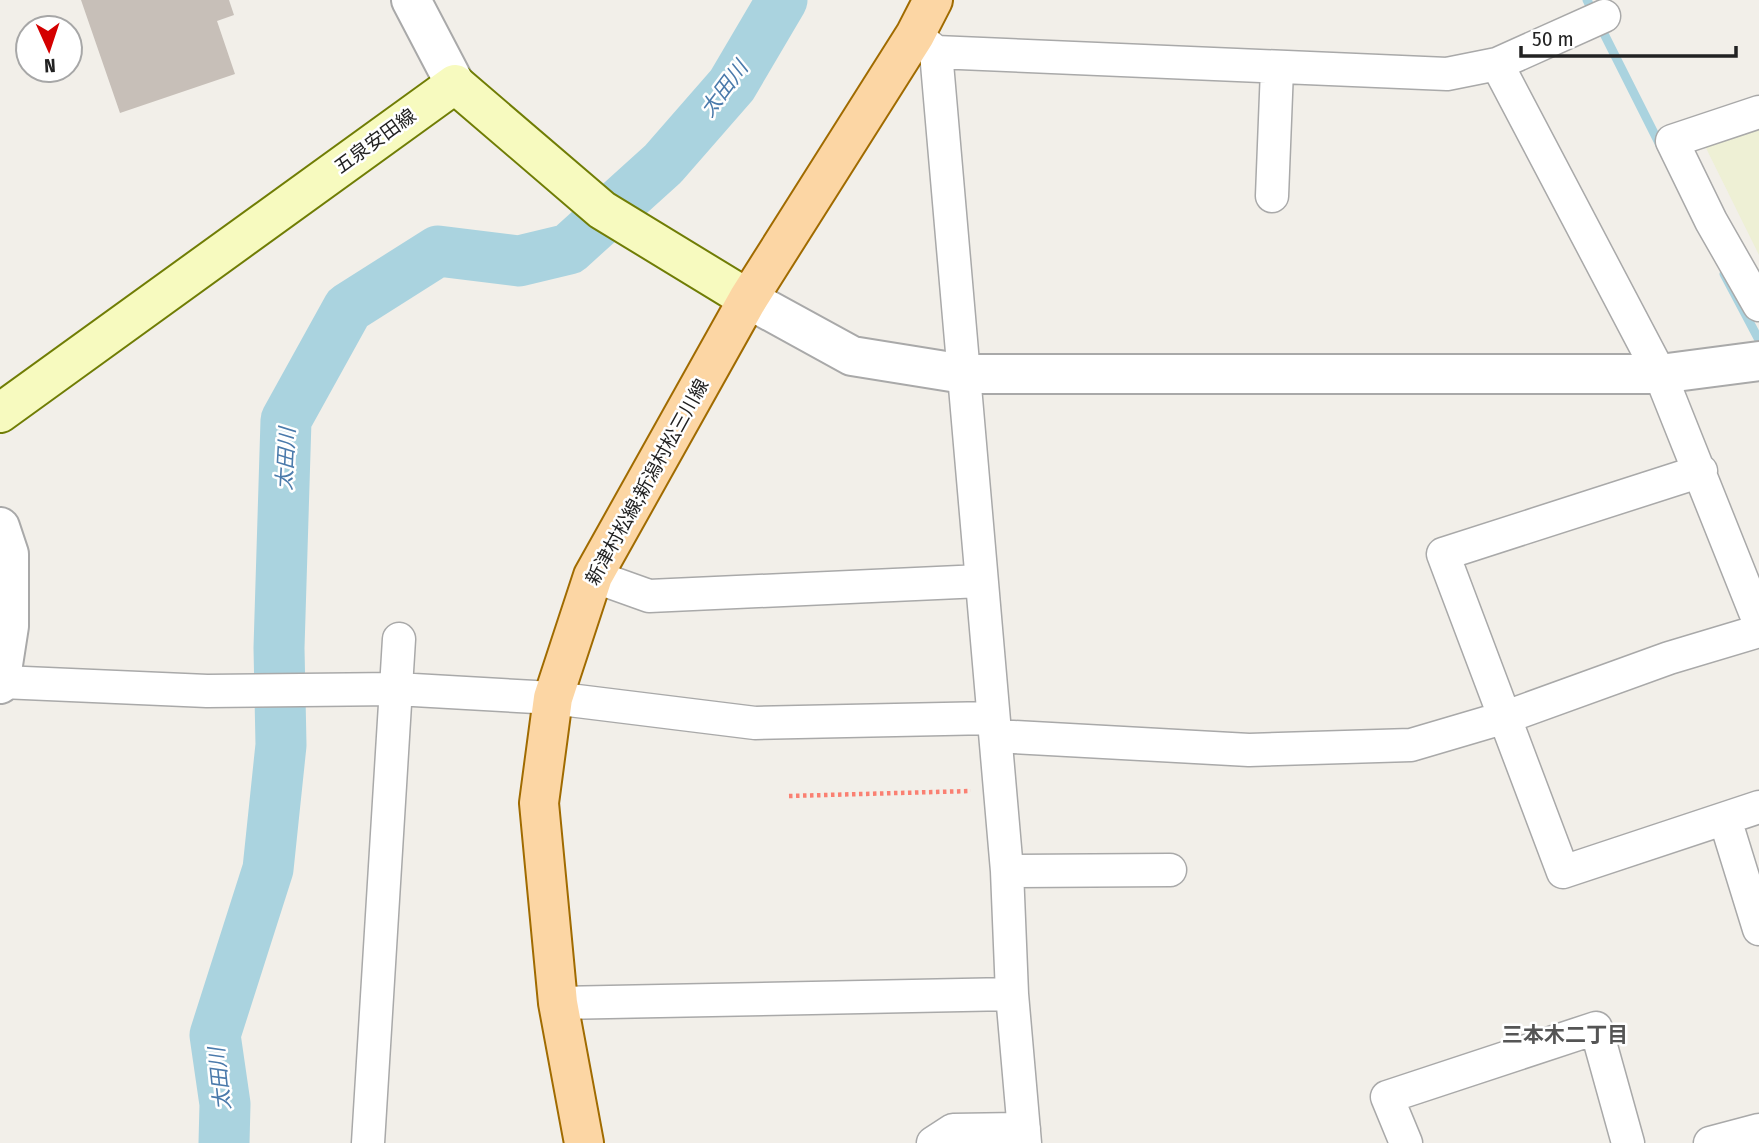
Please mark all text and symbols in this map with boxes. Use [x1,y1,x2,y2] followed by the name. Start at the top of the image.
[14,14,84,84] north arrow
[1521,14,1736,58] scale bar
[1532,26,1574,52] text: 50 m
[44,54,56,77] text: N
[695,54,755,122] water label: 太田川
[330,104,420,178] street label: 五泉安田線
[581,375,713,589] street label: 新津村松線;新潟村松三川線
[271,425,301,491] water label: 太田川
[1502,1022,1628,1048] district label: 三本木二丁目
[204,1044,236,1112] water label: 太田川

